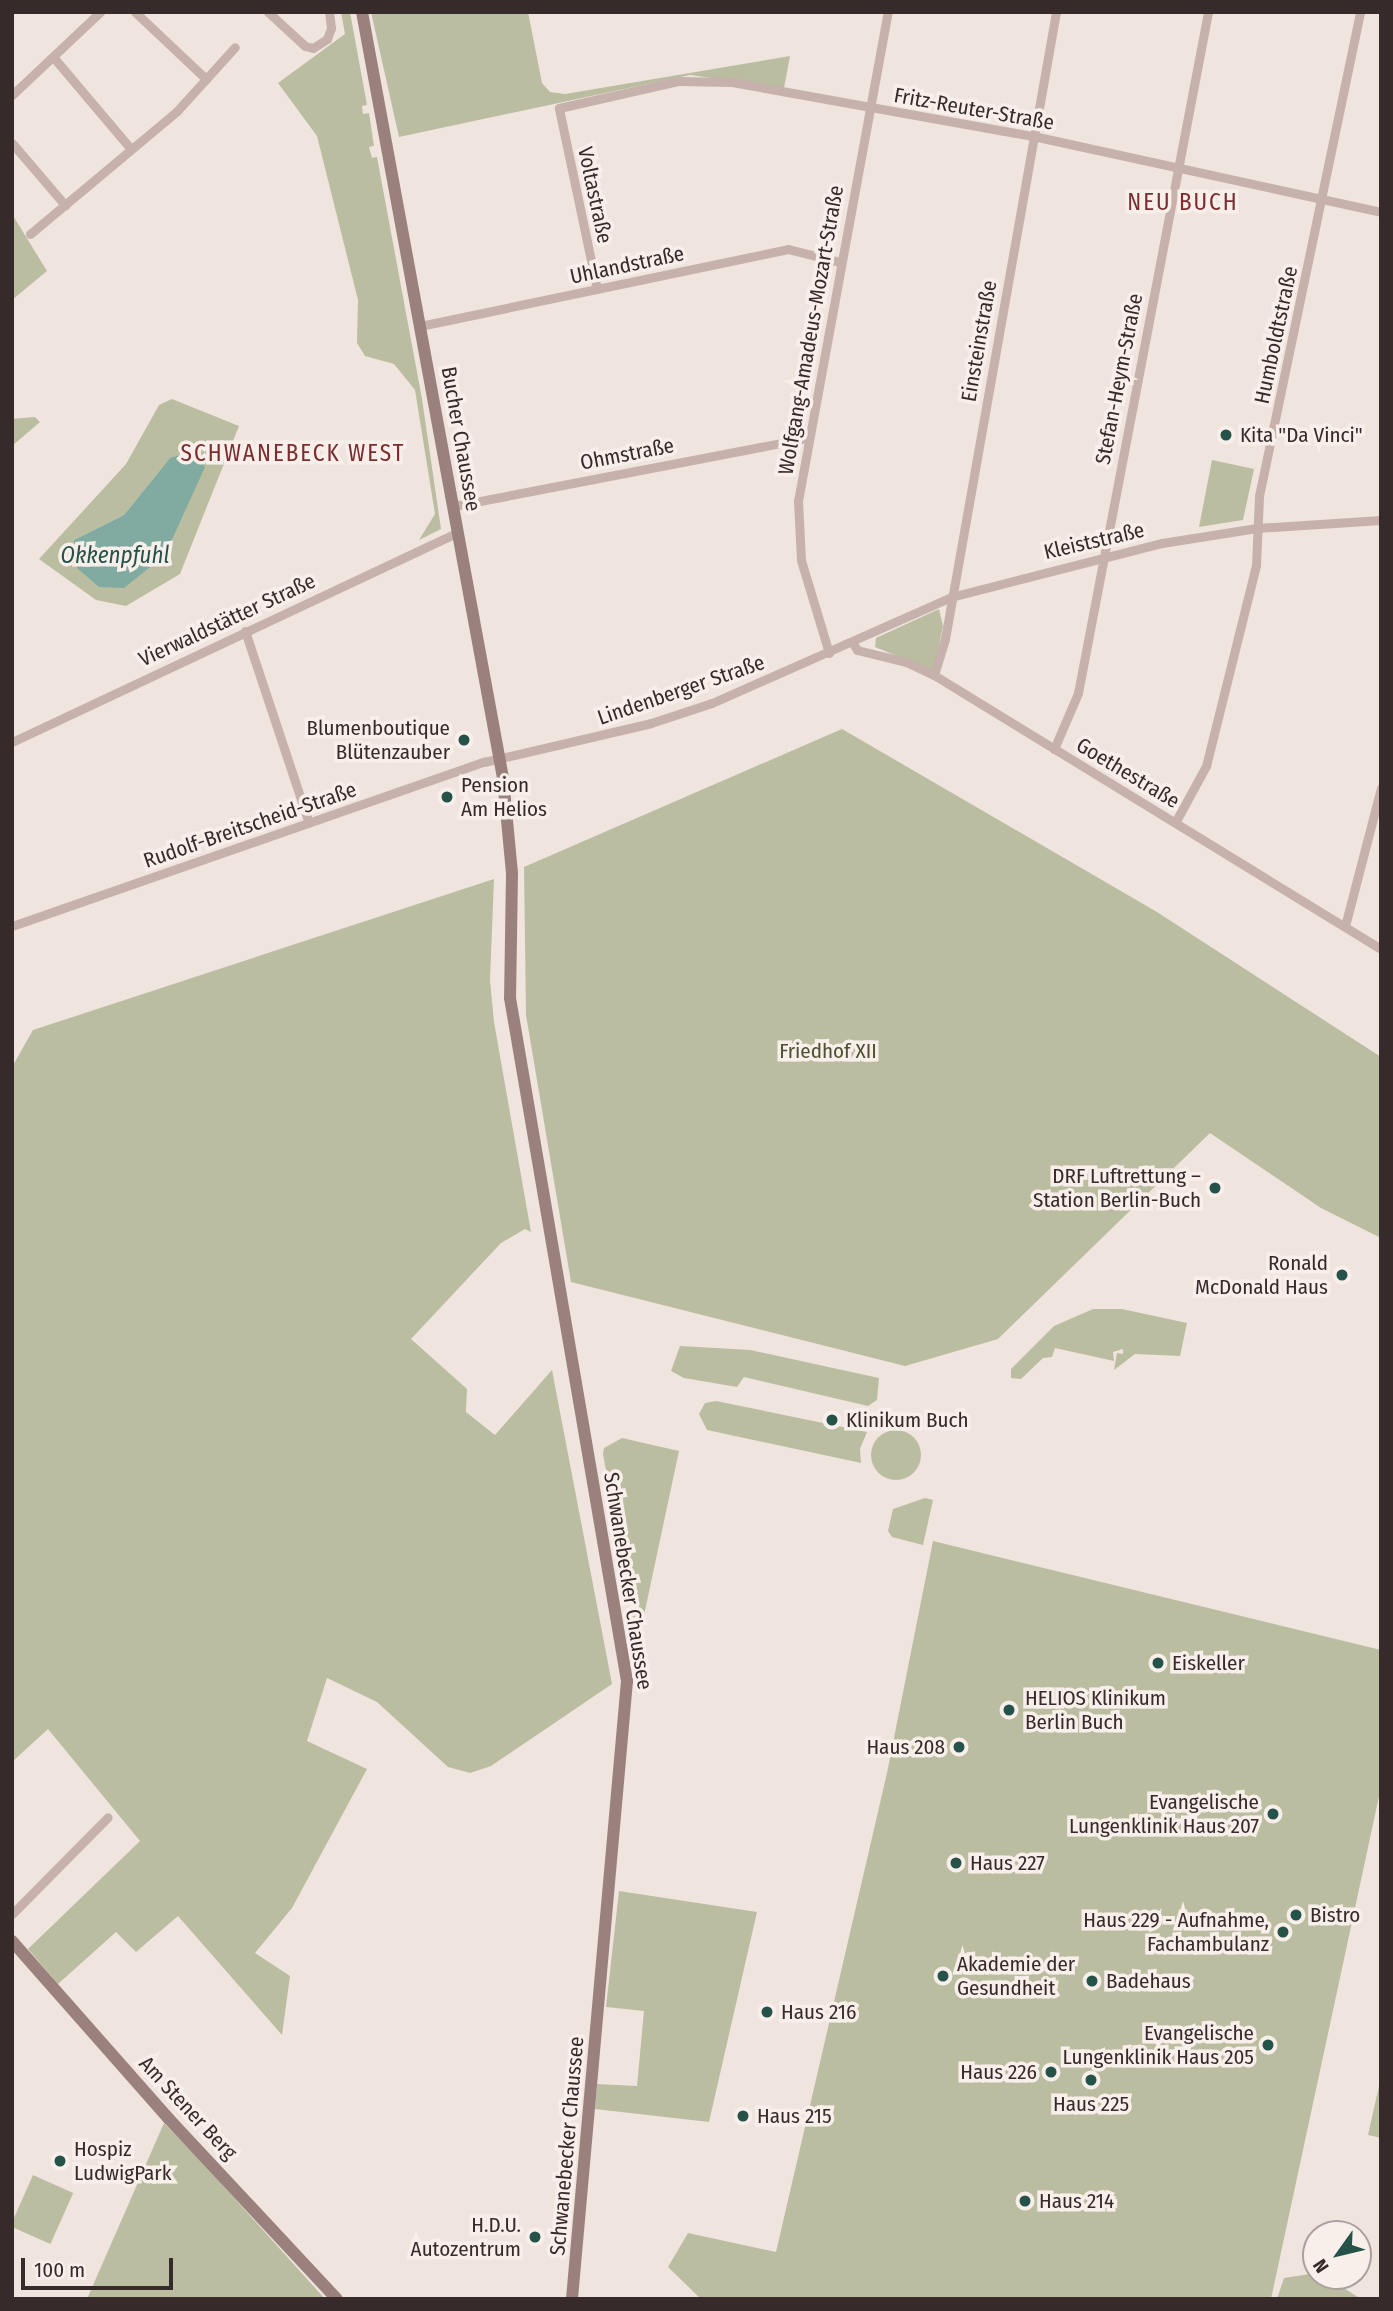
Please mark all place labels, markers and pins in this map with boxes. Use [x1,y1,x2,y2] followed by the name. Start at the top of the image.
[1240,422,1363,448] place label: Kita "Da Vinci"
[1218,427,1234,443] marker: Kita "Da Vinci"
[306,715,450,765] place label: Blumenboutique Blütenzauber
[456,732,472,748] marker: Blumenboutique Blütenzauber
[461,772,547,822] place label: Pension Am Helios
[439,789,455,805] marker: Pension Am Helios
[1033,1163,1201,1213] place label: DRF Luftrettung – Station Berlin-Buch
[1207,1180,1223,1196] marker: DRF Luftrettung – Station Berlin-Buch
[1195,1250,1328,1300] place label: Ronald McDonald Haus
[1334,1267,1350,1283] marker: Ronald McDonald Haus
[846,1407,969,1433] place label: Klinikum Buch
[824,1412,840,1428] marker: Klinikum Buch
[1172,1650,1245,1676] place label: Eiskeller
[1150,1655,1166,1671] marker: Eiskeller
[1025,1685,1166,1735] place label: HELIOS Klinikum Berlin Buch
[999,1700,1019,1720] marker: HELIOS Klinikum Berlin Buch
[866,1734,945,1760] place label: Haus 208
[951,1739,967,1755] marker: Haus 208
[1069,1789,1259,1839] place label: Evangelische Lungenklinik Haus 207
[1265,1806,1281,1822] marker: Evangelische Lungenklinik Haus 207
[970,1850,1045,1876] place label: Haus 227
[948,1855,964,1871] marker: Haus 227
[1310,1902,1360,1928] place label: Bistro
[1083,1907,1269,1957] place label: Haus 229 - Aufnahme, Fachambulanz
[1288,1907,1304,1923] marker: Bistro
[1275,1924,1291,1940] marker: Haus 229 - Aufnahme, Fachambulanz
[957,1951,1075,2001] place label: Akademie der Gesundheit
[935,1968,951,1984] marker: Akademie der Gesundheit
[1106,1968,1191,1994] place label: Badehaus
[1084,1973,1100,1989] marker: Badehaus
[781,1999,856,2025] place label: Haus 216
[759,2004,775,2020] marker: Haus 216
[1063,2020,1254,2070] place label: Evangelische Lungenklinik Haus 205
[1260,2037,1276,2053] marker: Evangelische Lungenklinik Haus 205
[960,2059,1037,2085] place label: Haus 226
[1043,2064,1059,2080] marker: Haus 226
[1083,2072,1099,2088] marker: Haus 225
[1053,2091,1129,2117] place label: Haus 225
[757,2103,832,2129] place label: Haus 215
[735,2108,751,2124] marker: Haus 215
[74,2136,171,2186] place label: Hospiz LudwigPark
[52,2153,68,2169] marker: Hospiz LudwigPark
[1039,2188,1114,2214] place label: Haus 214
[1017,2193,1033,2209] marker: Haus 214
[411,2212,521,2262] place label: H.D.U. Autozentrum
[527,2229,543,2245] marker: H.D.U. Autozentrum

